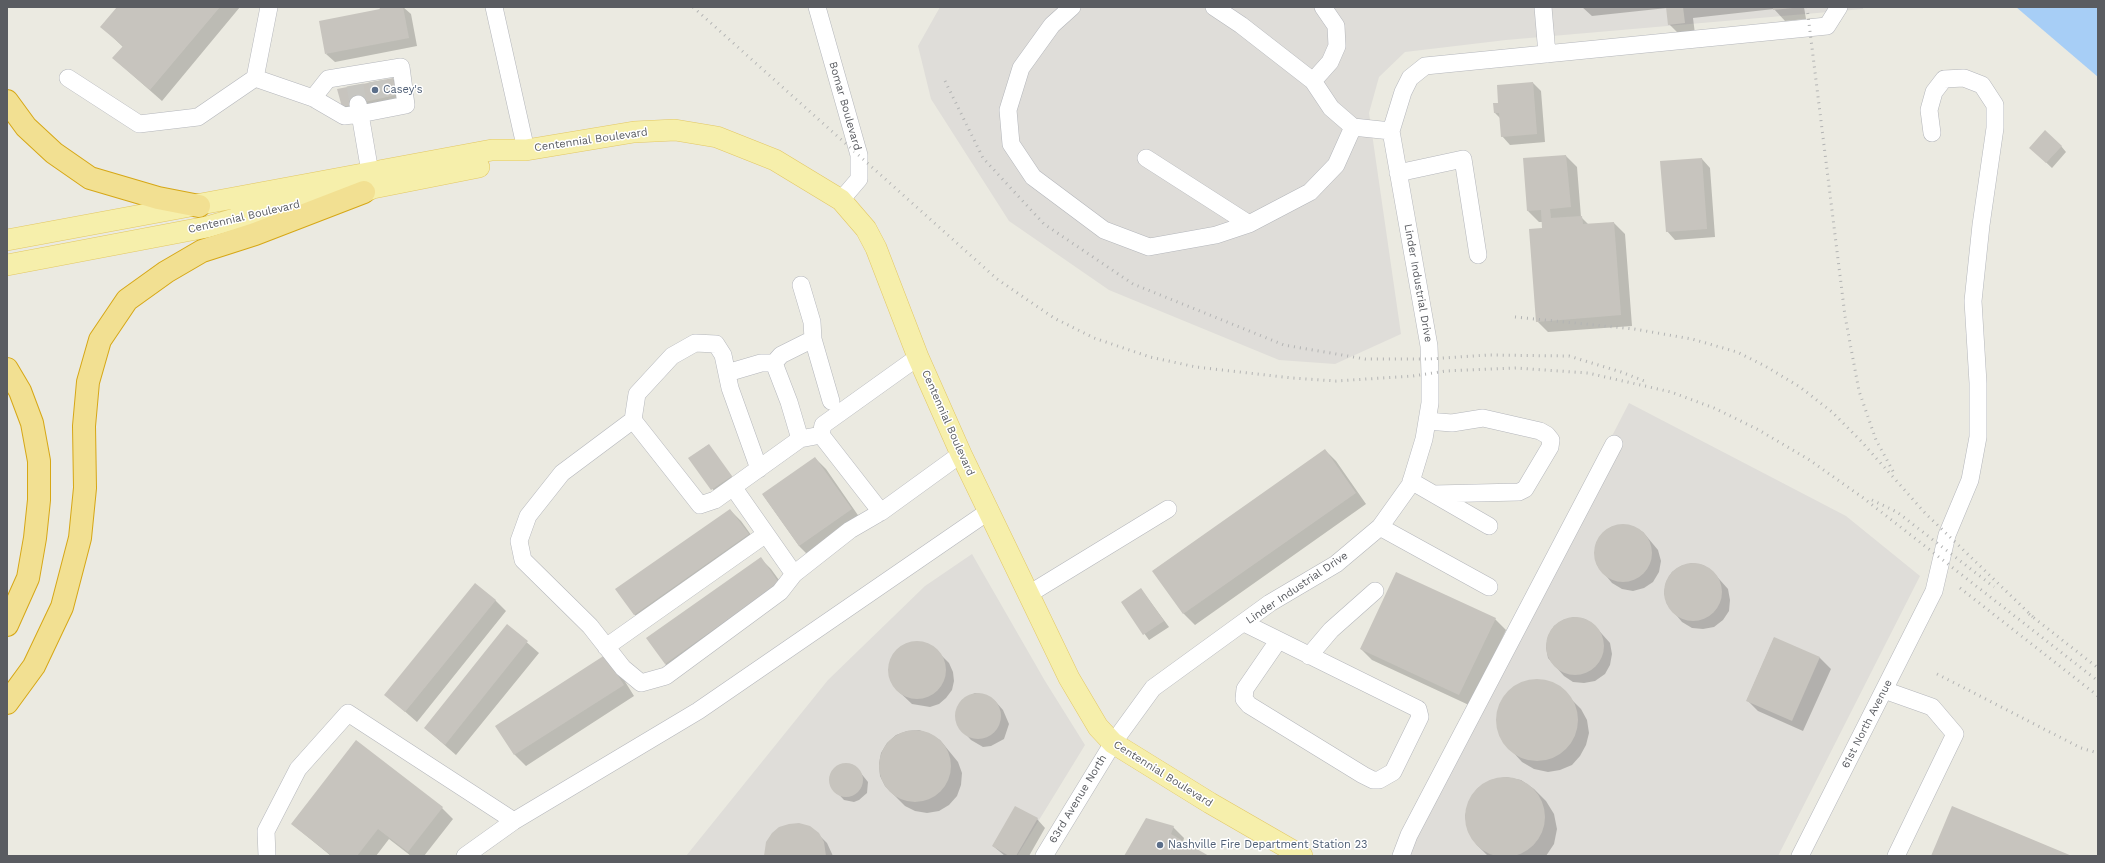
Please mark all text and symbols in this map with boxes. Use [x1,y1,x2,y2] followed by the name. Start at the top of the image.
[826,60,864,152] street label: Bomar Boulevard
[383,83,423,97] place label: Casey's
[370,85,380,95] marker: Casey's
[533,125,649,155] street label: Centennial Boulevard
[187,198,301,236] street label: Centennial Boulevard
[1401,223,1435,343] street label: Linder Industrial Drive
[919,368,977,478] street label: Centennial Boulevard
[1244,549,1350,627] street label: Linder Industrial Drive
[1839,677,1895,771] street label: 61st North Avenue
[1111,738,1215,810] street label: Centennial Boulevard
[1046,752,1110,846] street label: 63rd Avenue North
[1168,838,1367,852] place label: Nashville Fire Department Station 23
[1155,840,1165,850] marker: Nashville Fire Department Station 23

